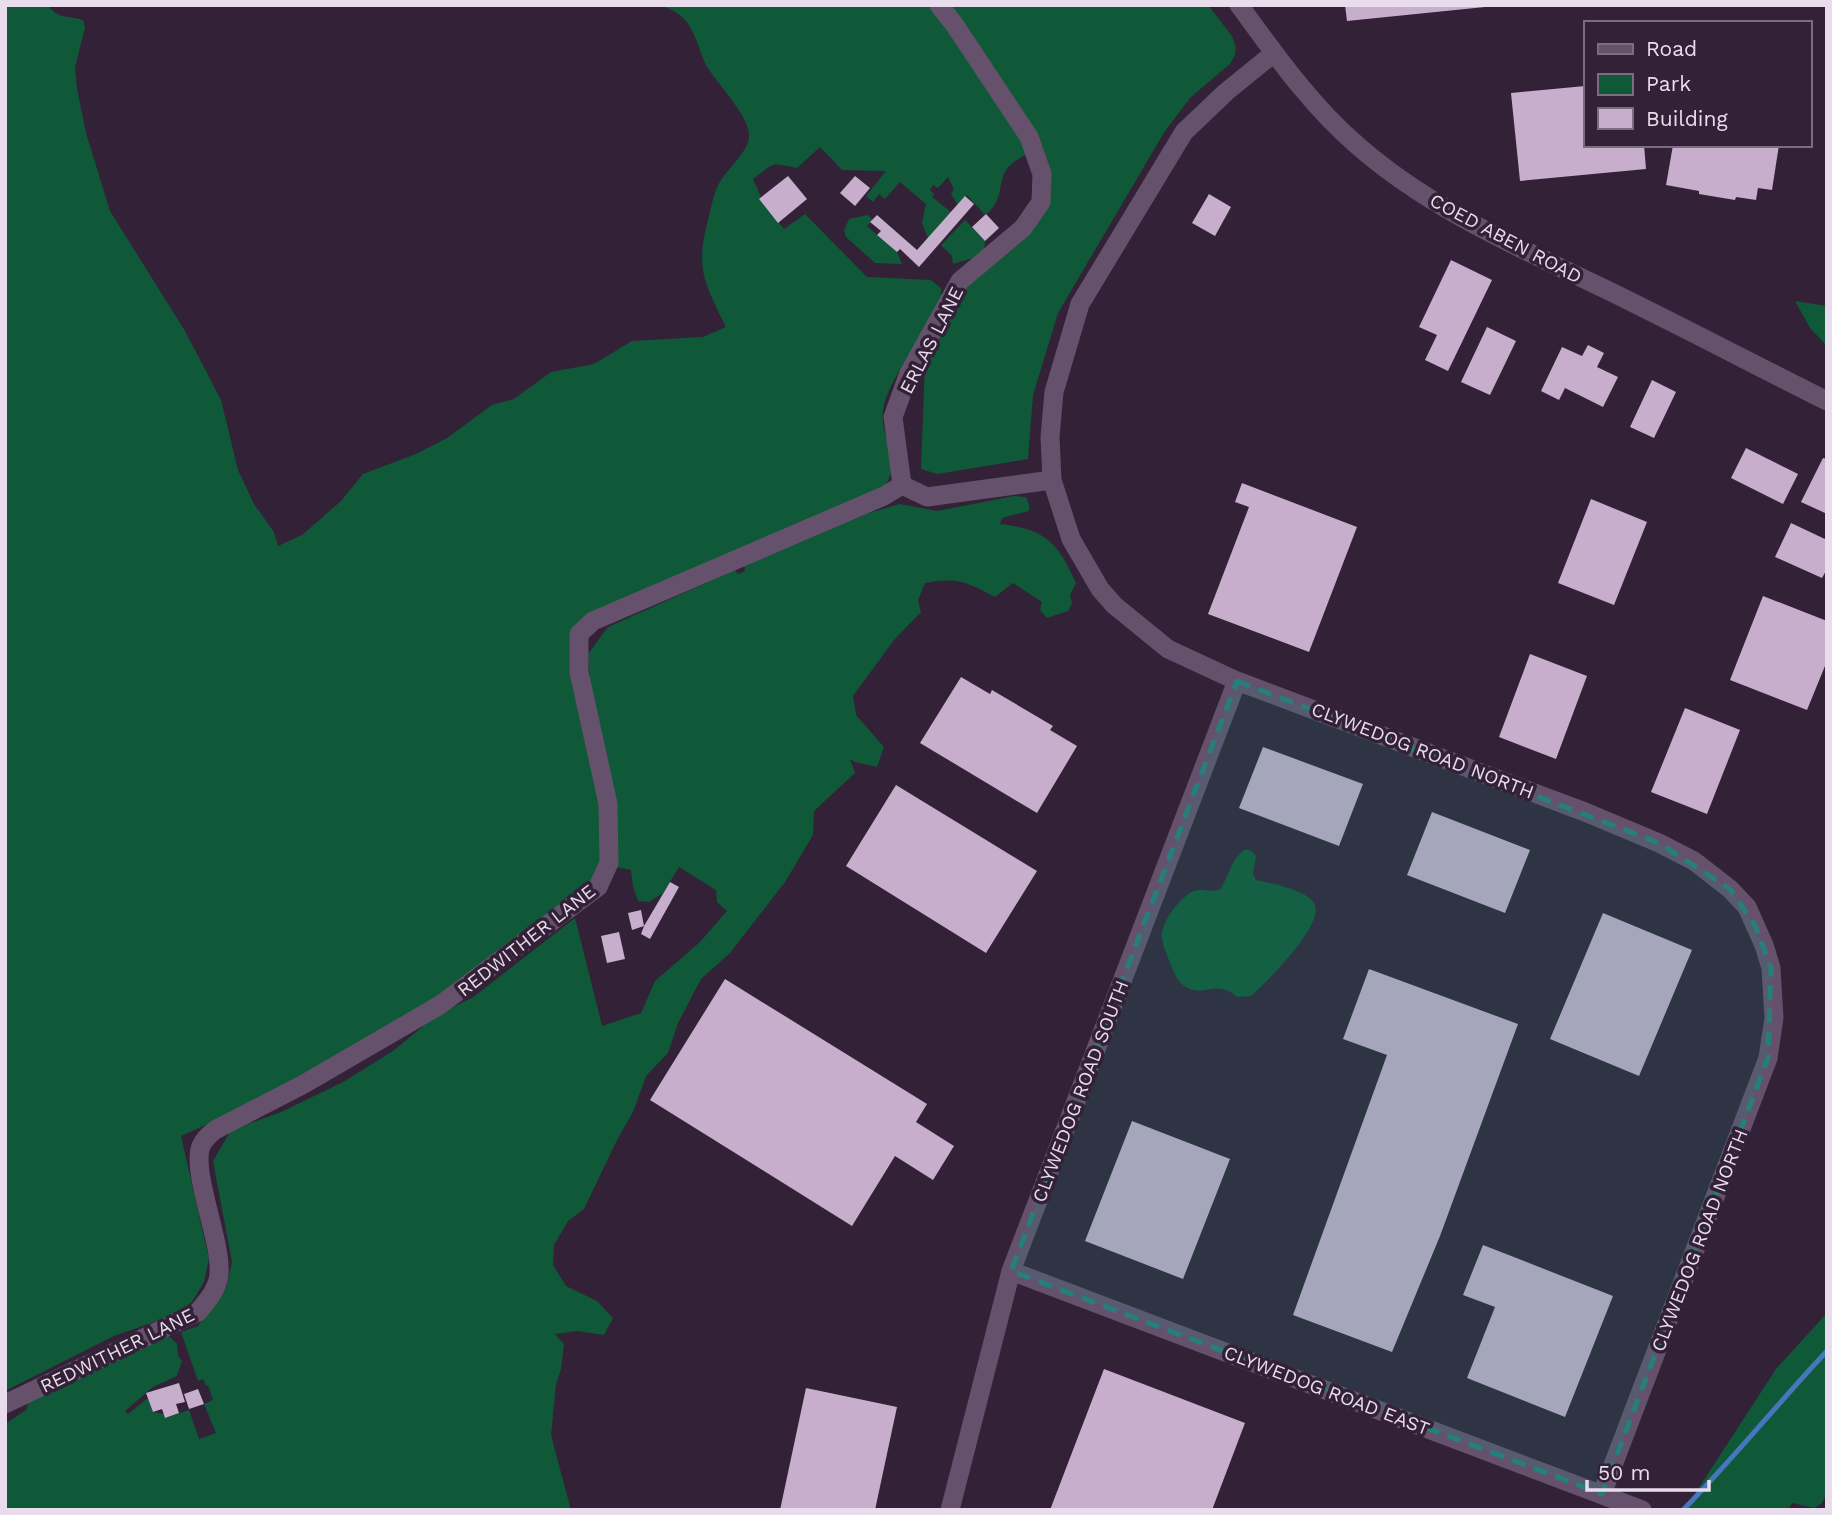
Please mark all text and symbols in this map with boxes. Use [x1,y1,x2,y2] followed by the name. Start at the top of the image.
[1584,21,1811,147] legend
[1646,36,1697,61] text: Road
[1646,71,1691,96] text: Park
[1646,106,1728,131] text: Building
[1426,189,1586,288] street label: COED ABEN ROAD
[895,283,968,398] street label: ERLAS LANE
[1308,697,1537,804] street label: CLYWEDOG ROAD NORTH
[453,879,600,1001] street label: REDWITHER LANE
[1027,977,1133,1205] street label: CLYWEDOG ROAD SOUTH
[1646,1126,1753,1355] street label: CLYWEDOG ROAD NORTH
[36,1303,198,1398] street label: REDWITHER LANE
[1221,1341,1433,1440] street label: CLYWEDOG ROAD EAST
[1587,1448,1710,1492] scale bar
[1598,1460,1650,1485] text: 50 m

